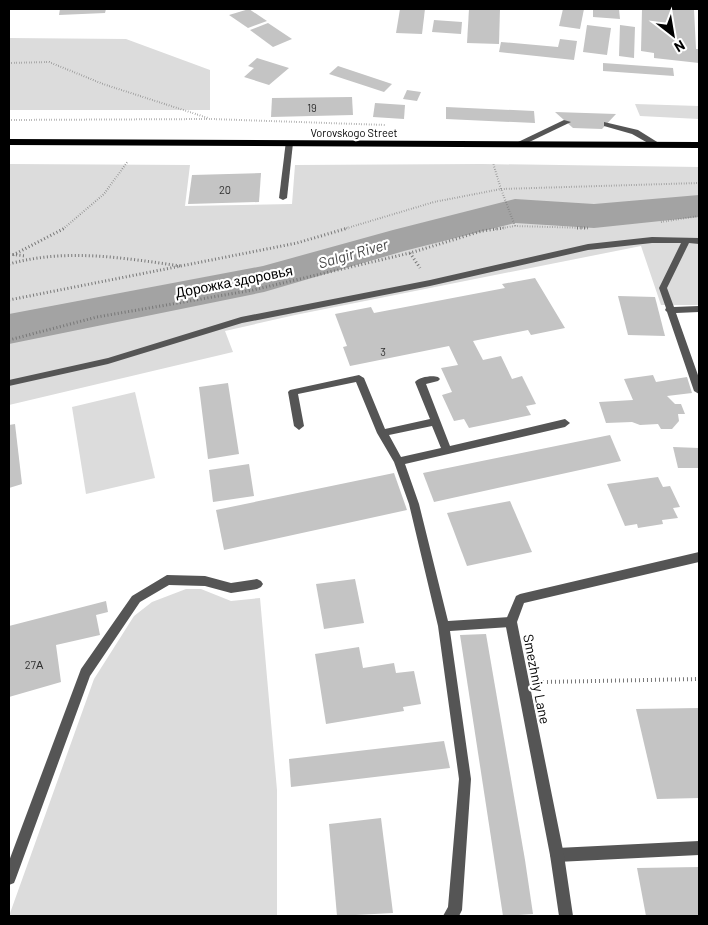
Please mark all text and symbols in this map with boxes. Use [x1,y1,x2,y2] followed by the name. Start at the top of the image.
[648,10,698,60] north arrow
[672,37,688,56] text: N
[307,101,317,114] house number: 19
[310,126,398,139] street label: Vorovskogo Street
[219,183,231,196] house number: 20
[316,234,391,272] water label: Salgir River
[174,261,294,301] street label: Дорожка здоровья
[380,345,386,358] house number: 3
[520,633,554,725] street label: Smezhniy Lane
[25,658,44,671] house number: 27А

